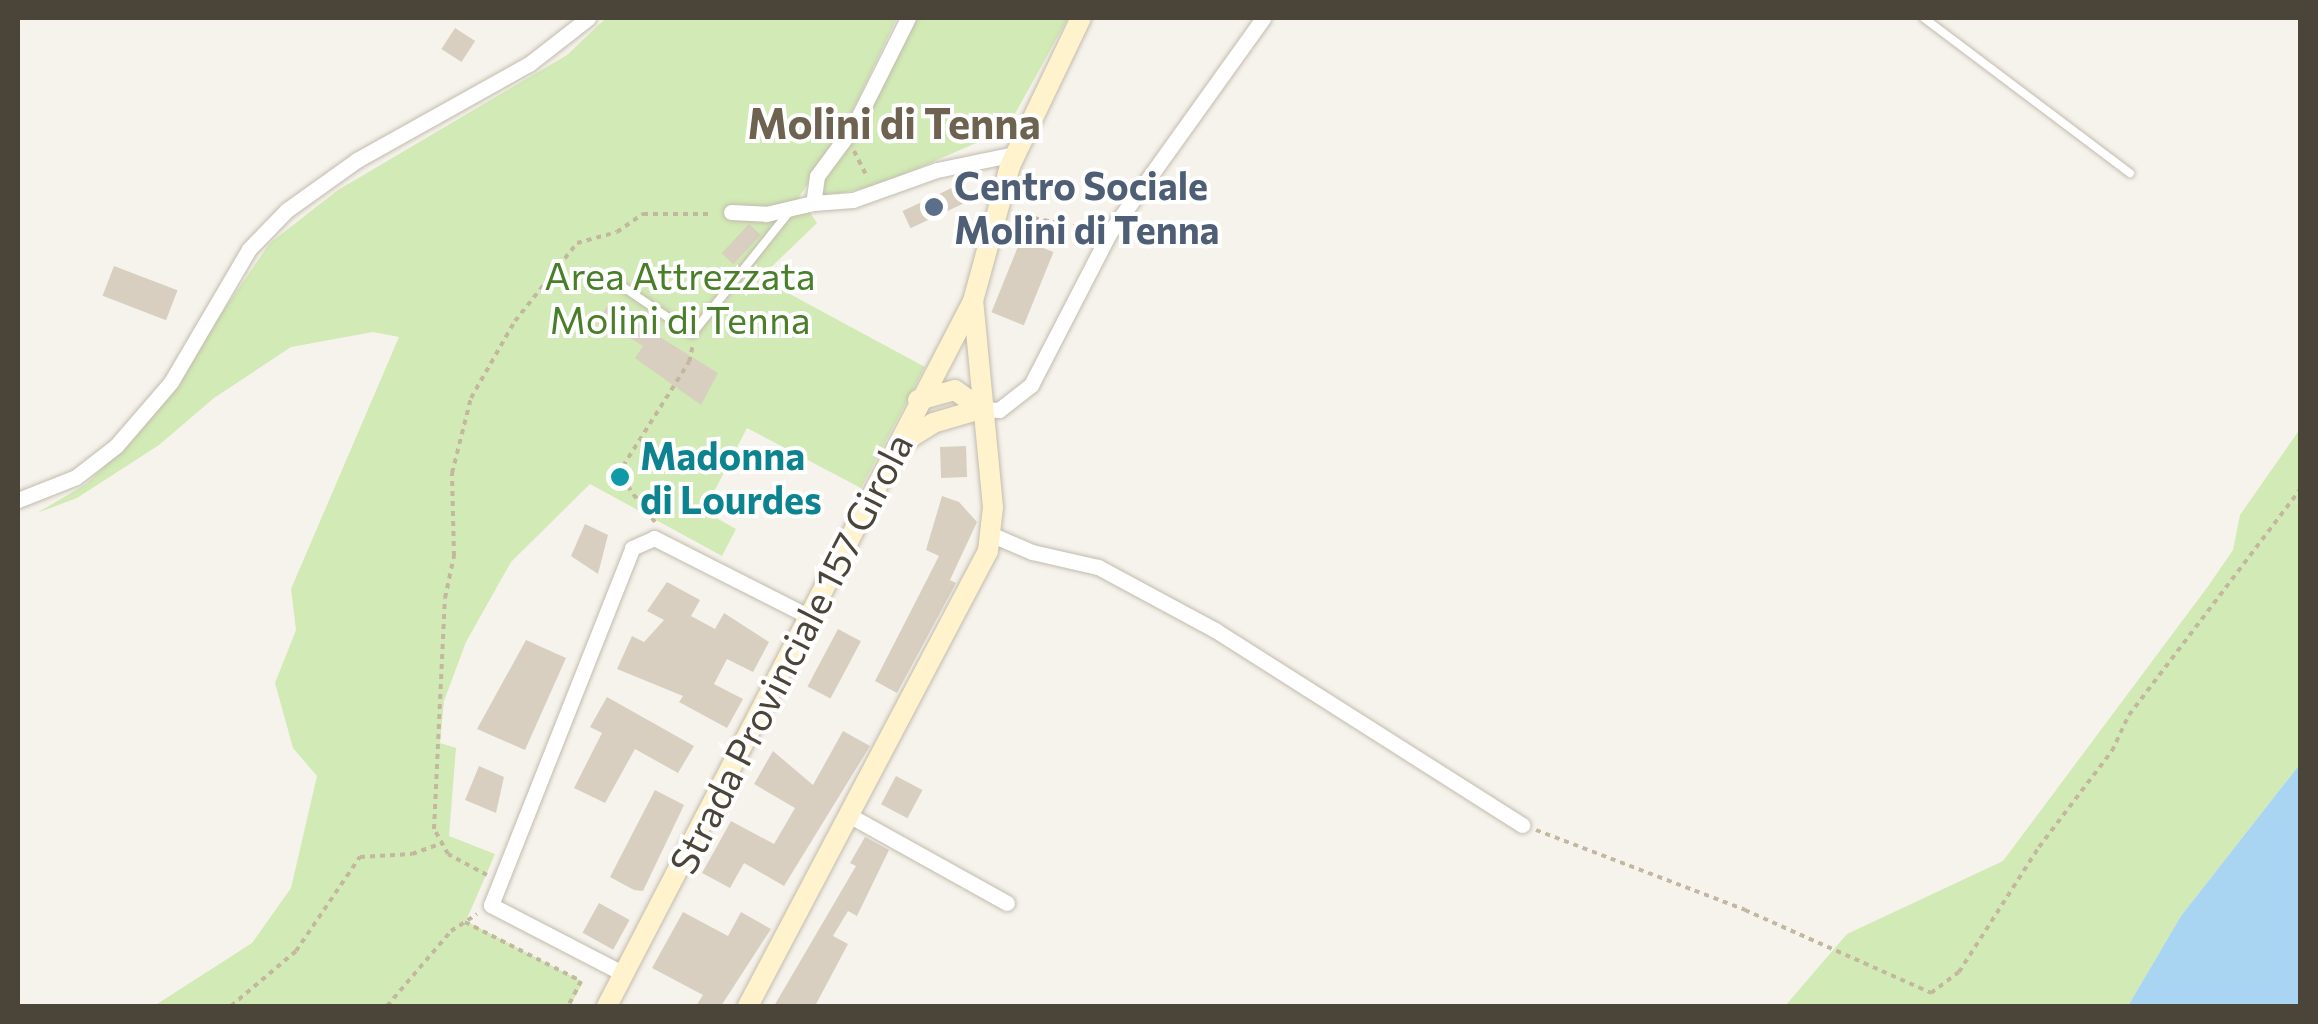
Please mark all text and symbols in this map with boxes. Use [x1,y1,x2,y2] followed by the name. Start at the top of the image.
[747,97,1041,147] district label: Molini di Tenna
[954,162,1220,252] place label: Centro Sociale Molini di Tenna
[923,196,945,218] marker: Centro Sociale Molini di Tenna
[544,252,816,342] park label: Area Attrezzata Molini di Tenna
[659,425,921,881] street label: Strada Provinciale 157 Girola
[640,432,822,522] place label: Madonna di Lourdes
[609,466,631,488] marker: Madonna di Lourdes

